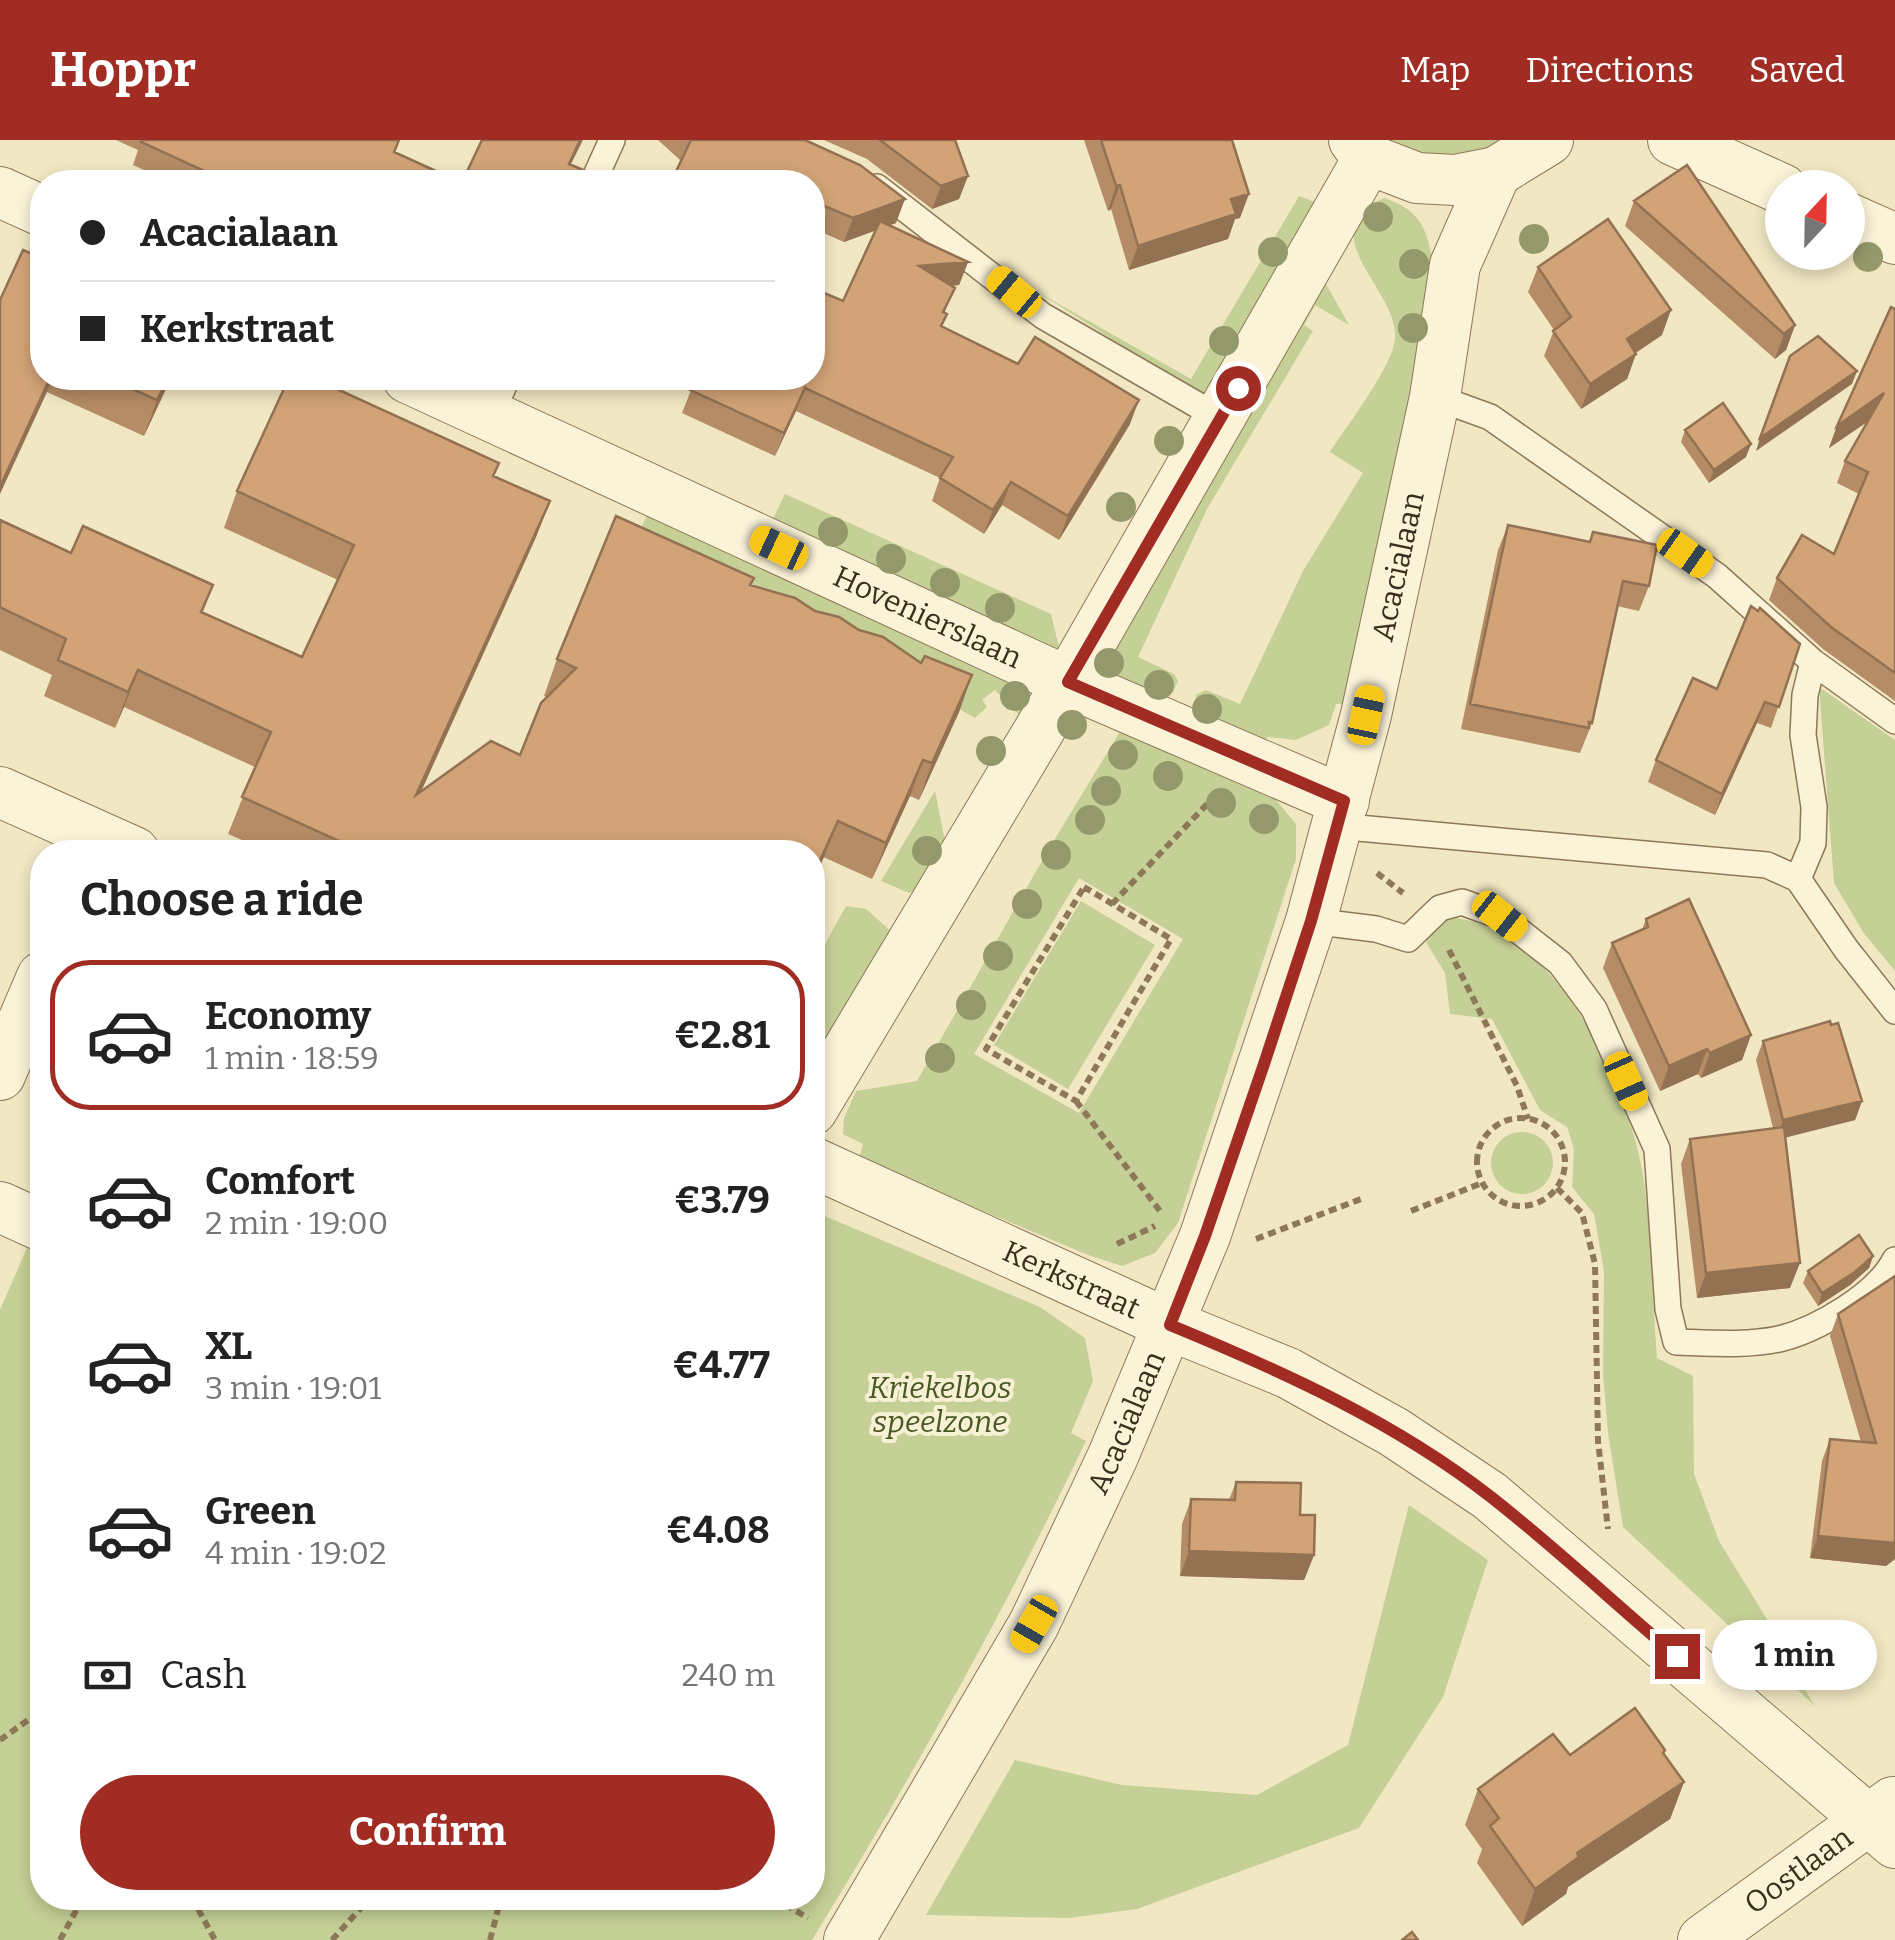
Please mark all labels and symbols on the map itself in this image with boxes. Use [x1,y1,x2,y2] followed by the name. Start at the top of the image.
[1765,170,1865,270] north arrow
[981,261,1047,323] car
[1216,366,1261,411] route start
[1365,488,1432,644] street label: Acacialaan
[745,522,813,574] car
[1652,524,1718,582] car
[828,558,1027,676] street label: Hovenierslaan
[1345,683,1387,747] car
[1467,886,1533,946] car
[1600,1047,1652,1115] car
[997,1233,1146,1327] street label: Kerkstraat
[1080,1346,1173,1500] street label: Acacialaan
[869,1370,1011,1440] park label: Kriekelbos speelzone
[1006,1591,1062,1657] car
[1712,1621,1877,1691] callout: 1 min
[1655,1634,1700,1679] route end
[1738,1820,1859,1922] street label: Oostlaan

